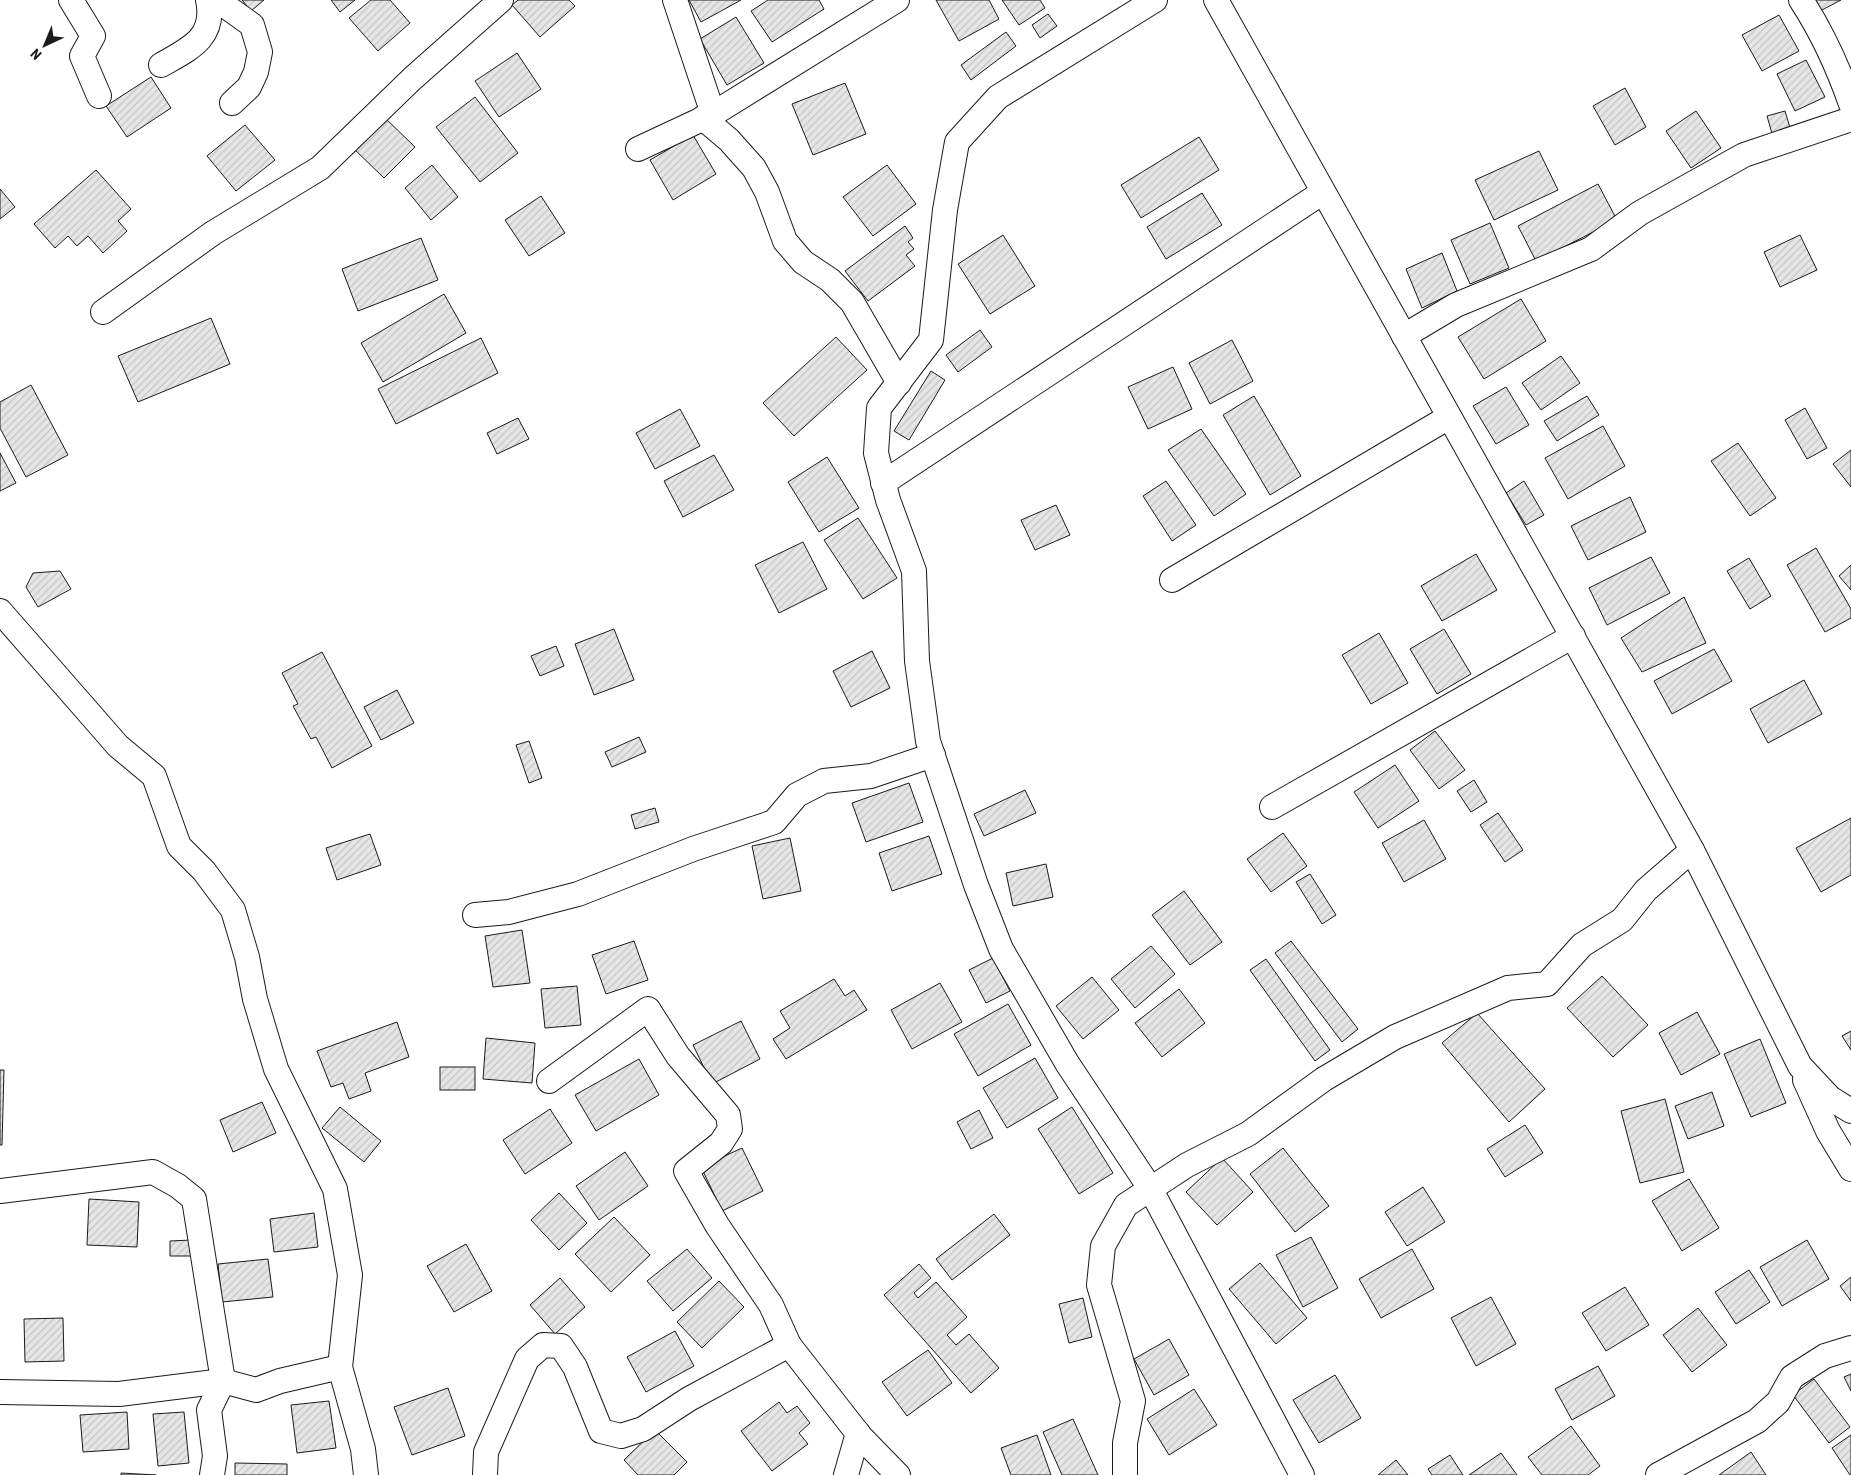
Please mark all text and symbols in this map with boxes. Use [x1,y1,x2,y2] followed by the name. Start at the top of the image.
[20,20,70,70] north arrow
[27,46,45,63] text: N

